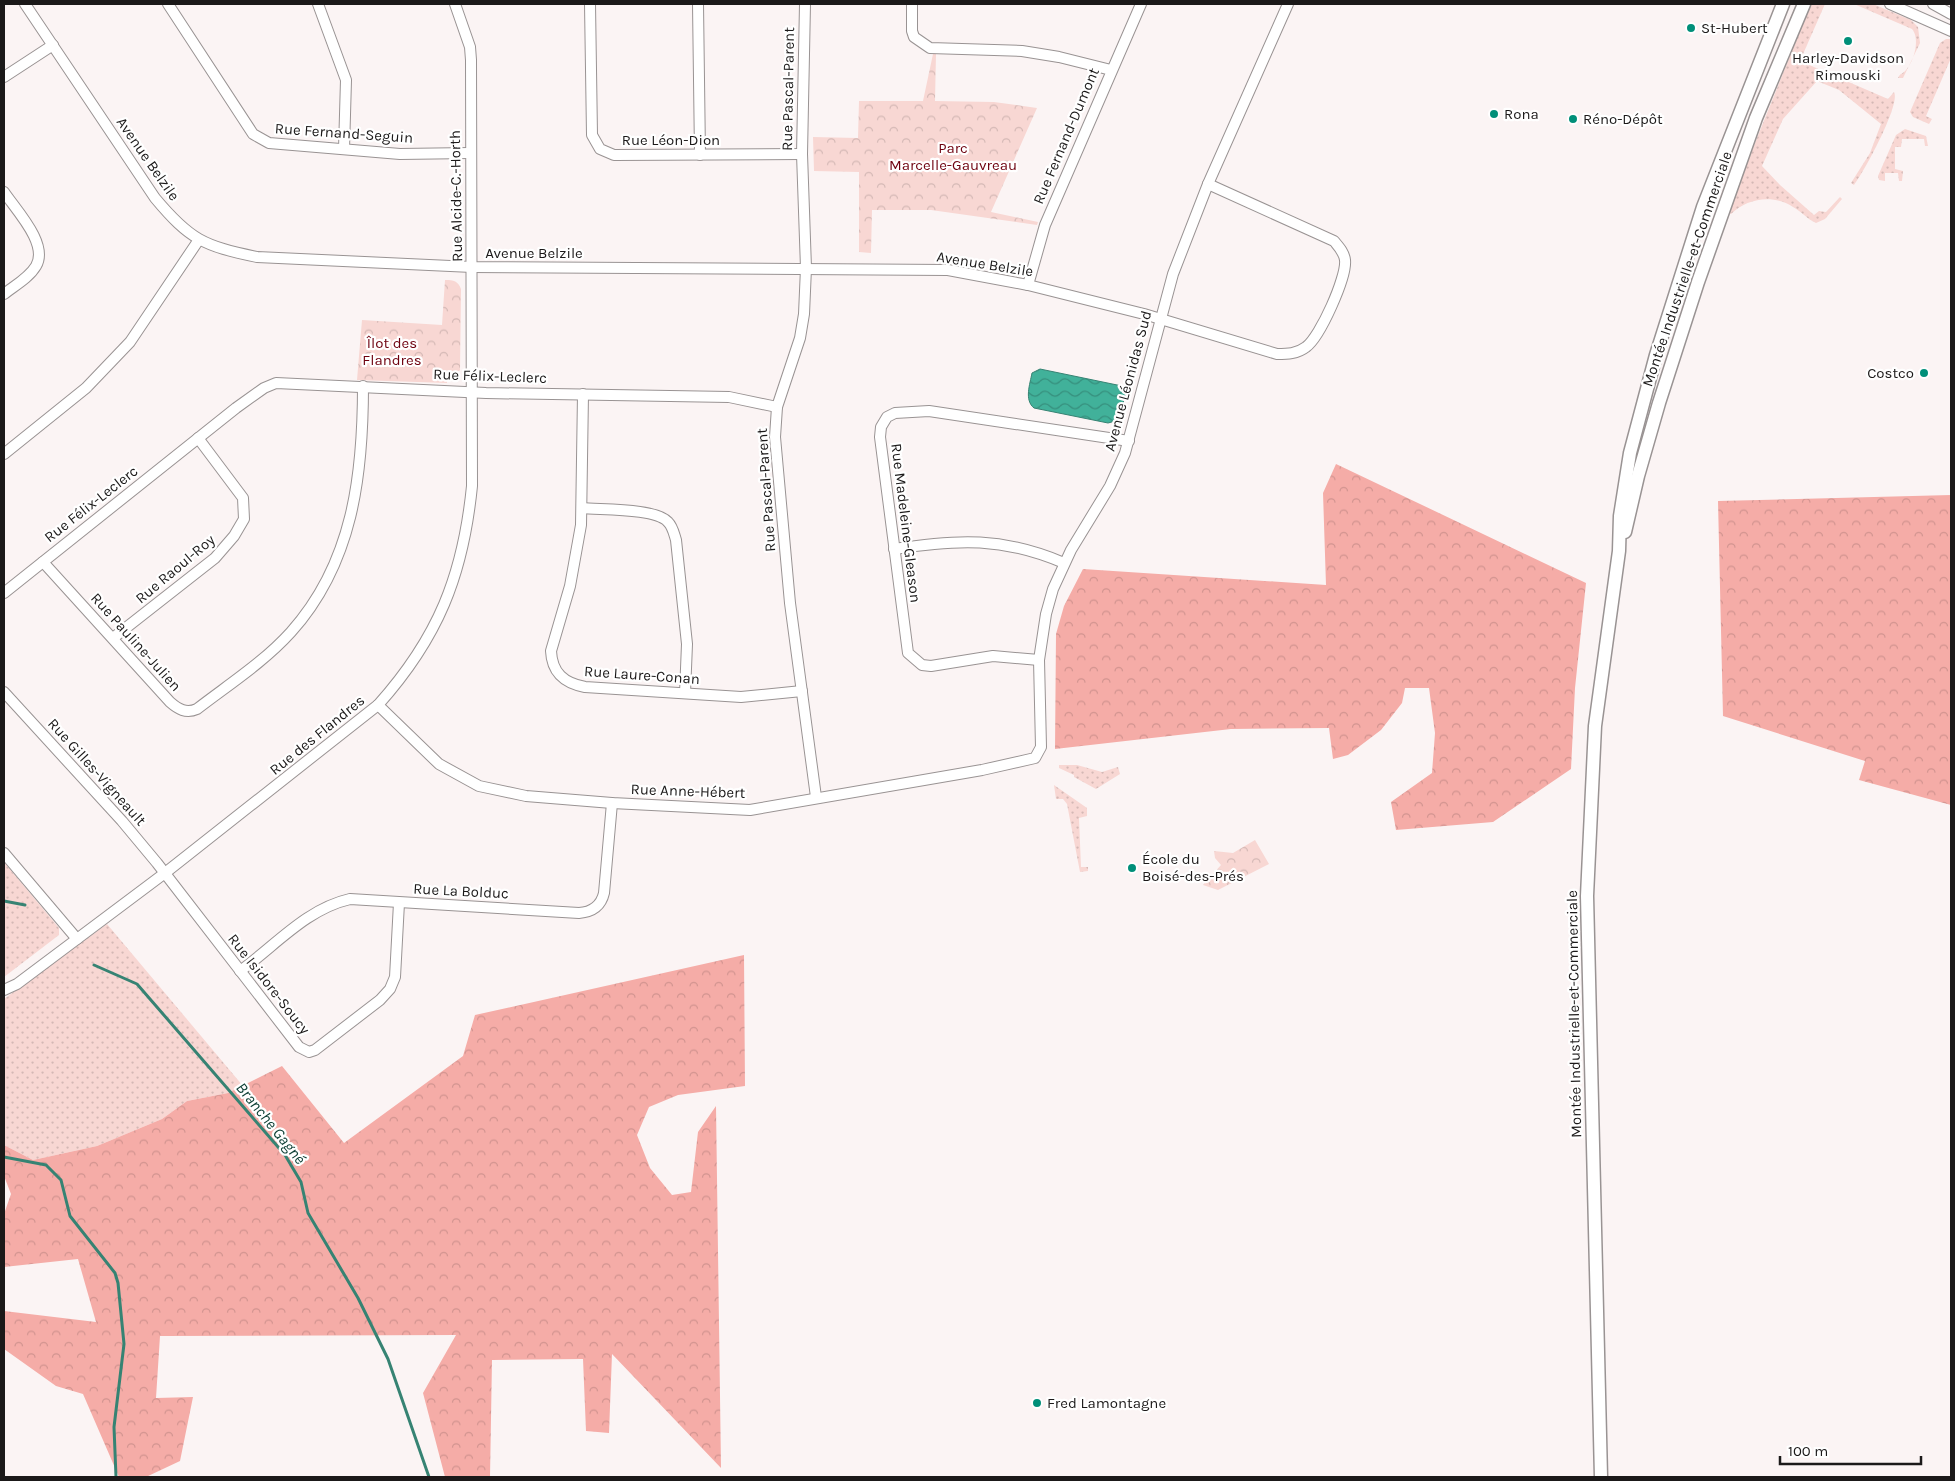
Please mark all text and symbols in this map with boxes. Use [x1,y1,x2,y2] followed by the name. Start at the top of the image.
[1701,19,1768,37] place label: St-Hubert
[1685,22,1697,34] marker: St-Hubert
[778,27,798,151] street label: Rue Pascal-Parent
[1842,35,1854,47] marker: Harley-Davidson Rimouski
[1792,49,1904,84] place label: Harley-Davidson Rimouski
[1029,65,1103,207] street label: Rue Fernand-Dumont
[1504,105,1539,123] place label: Rona
[1488,108,1500,120] marker: Rona
[1583,110,1663,128] place label: Réno-Dépôt
[1567,113,1579,125] marker: Réno-Dépôt
[113,114,183,204] street label: Avenue Belzile
[274,119,414,147] street label: Rue Fernand-Seguin
[446,130,466,262] street label: Rue Alcide-C.-Horth
[622,131,720,149] street label: Rue Léon-Dion
[889,139,1017,174] park label: Parc Marcelle-Gauvreau
[1638,149,1736,389] street label: Montée Industrielle-et-Commerciale
[485,244,583,262] street label: Avenue Belzile
[935,247,1035,281] street label: Avenue Belzile
[1101,309,1155,453] street label: Avenue Léonidas Sud
[362,334,422,369] park label: Îlot des Flandres
[1867,364,1914,382] place label: Costco
[433,365,547,387] street label: Rue Félix-Leclerc
[1918,367,1930,379] marker: Costco
[753,427,779,552] street label: Rue Pascal-Parent
[887,442,925,604] street label: Rue Madeleine-Gleason
[41,462,141,546] street label: Rue Félix-Leclerc
[132,531,218,607] street label: Rue Raoul-Roy
[87,589,185,695] street label: Rue Pauline-Julien
[584,662,700,688] street label: Rue Laure-Conan
[266,691,368,779] street label: Rue des Flandres
[44,715,150,830] street label: Rue Gilles-Vigneault
[630,780,746,802] street label: Rue Anne-Hébert
[1142,850,1244,885] place label: École du Boisé-des-Prés
[1126,862,1138,874] marker: École du Boisé-des-Prés
[413,880,509,902] street label: Rue La Bolduc
[1563,890,1585,1138] street label: Montée Industrielle-et-Commerciale
[224,930,314,1038] street label: Rue Isidore-Soucy
[232,1078,310,1168] water label: Branche Gagné
[1047,1394,1166,1412] place label: Fred Lamontagne
[1031,1397,1043,1409] marker: Fred Lamontagne
[1780,1434,1921,1466] scale bar
[1788,1442,1828,1460] text: 100 m

